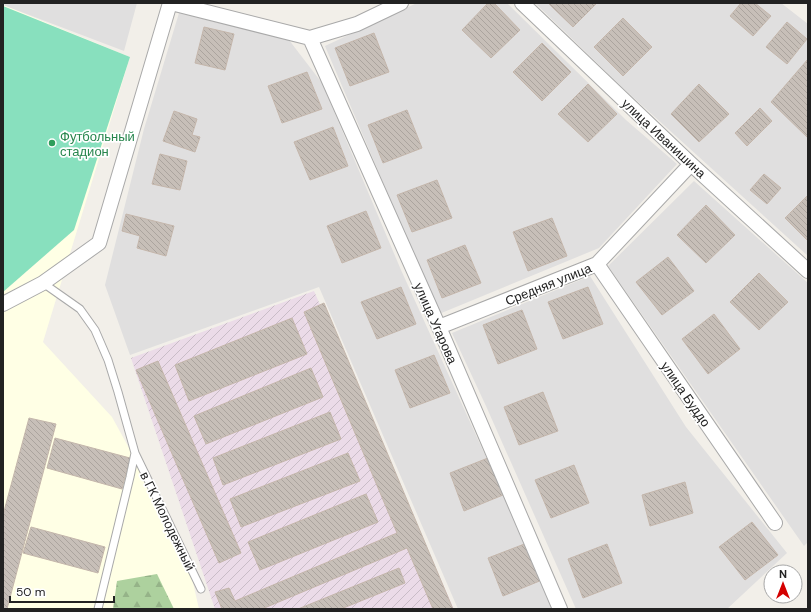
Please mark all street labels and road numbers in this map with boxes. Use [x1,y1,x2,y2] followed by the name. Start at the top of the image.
[618,95,710,182] street label: улица Иванишина
[503,259,595,310] street label: Средняя улица
[410,280,461,367] street label: улица Угарова
[657,358,714,430] street label: улица Буддо
[136,469,199,574] street label: в ГК Молодежный

